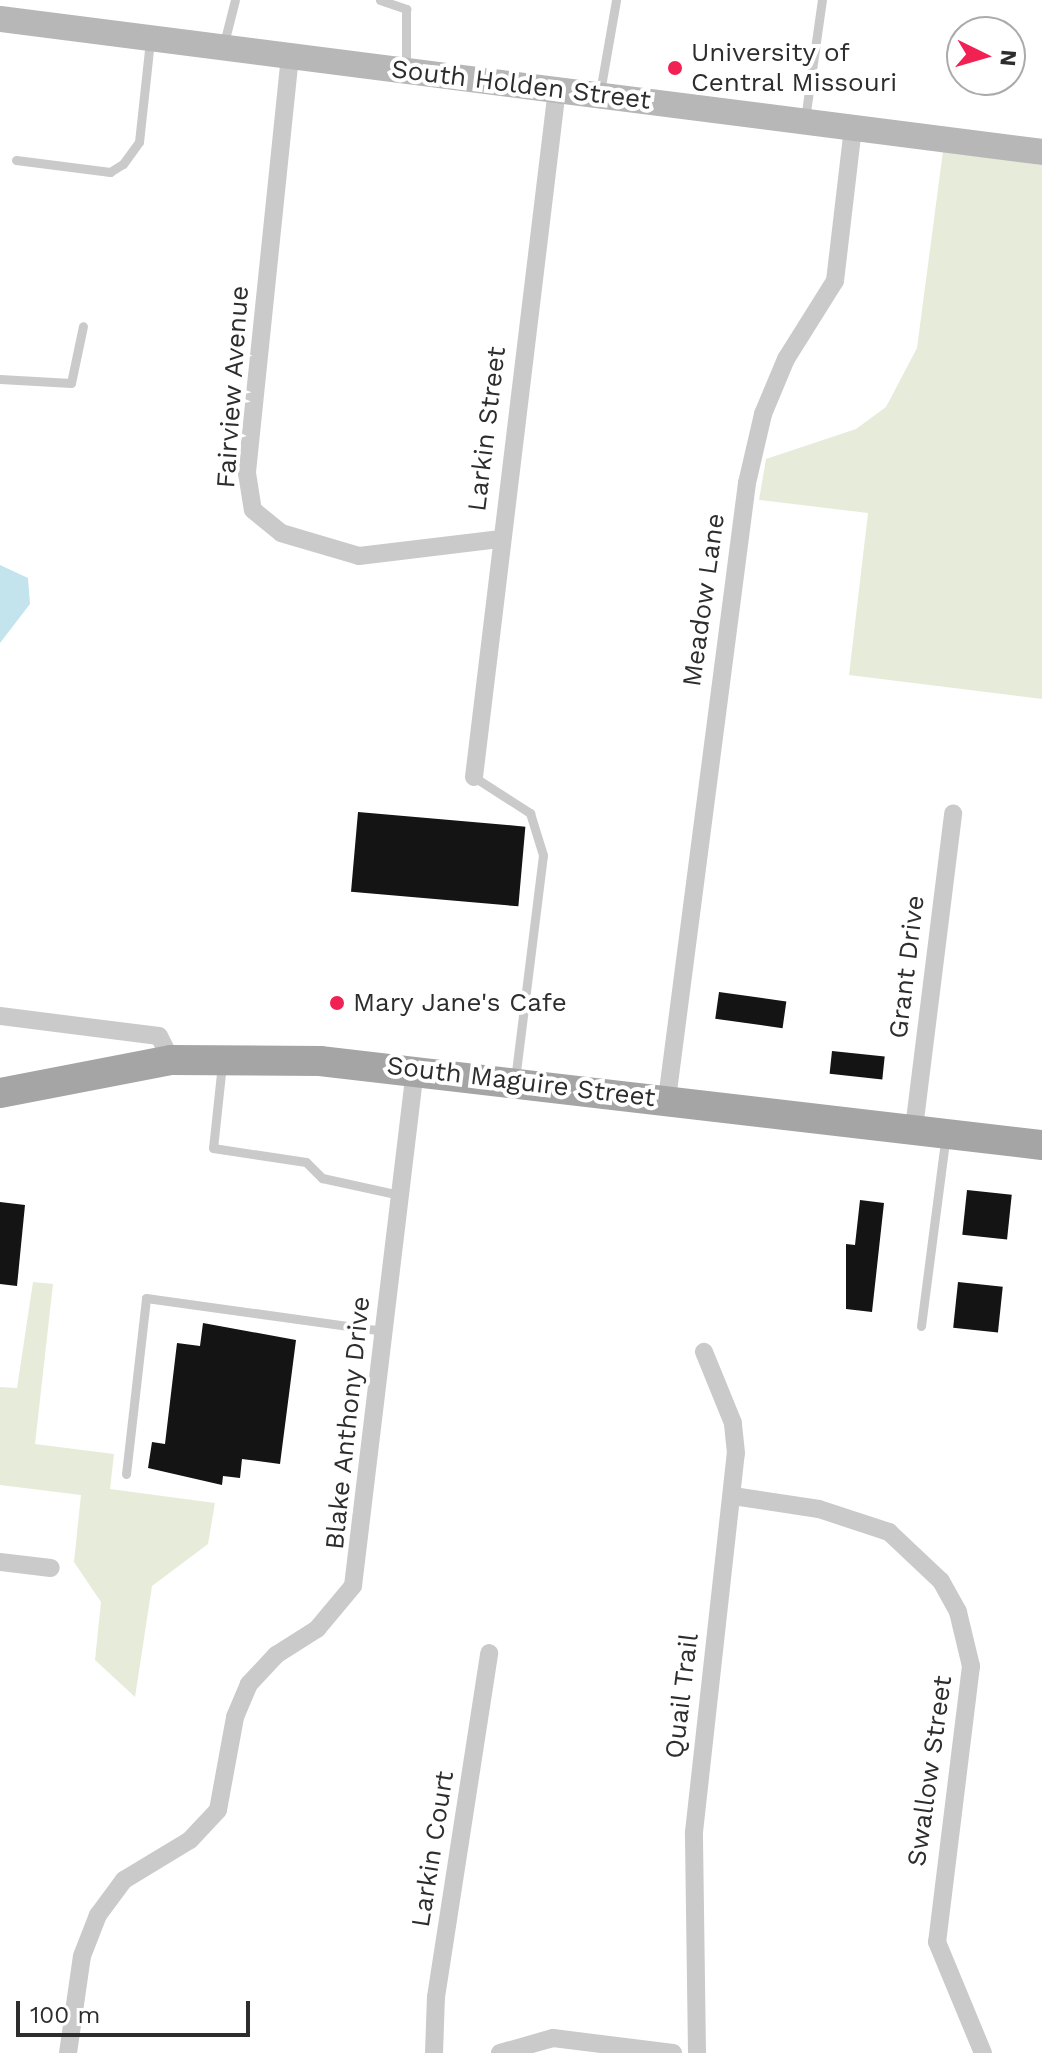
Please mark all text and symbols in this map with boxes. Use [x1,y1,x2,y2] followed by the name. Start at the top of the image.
[946,16,1026,96] north arrow
[691,37,898,98] place label: University of Central Missouri
[995,49,1022,67] text: N
[390,54,652,116] street label: South Holden Street
[666,59,684,77] marker: University of Central Missouri
[210,284,256,490] street label: Fairview Avenue
[461,345,513,513] street label: Larkin Street
[676,511,732,689] street label: Meadow Lane
[883,894,931,1040] street label: Grant Drive
[353,987,568,1019] place label: Mary Jane's Cafe
[328,994,346,1012] marker: Mary Jane's Cafe
[385,1050,657,1114] street label: South Maguire Street
[319,1294,377,1552] street label: Blake Anthony Drive
[659,1631,705,1761] street label: Quail Trail
[901,1673,959,1869] street label: Swallow Street
[405,1769,461,1929] street label: Larkin Court
[20,1985,254,2035] scale bar
[30,2001,100,2029] text: 100 m

